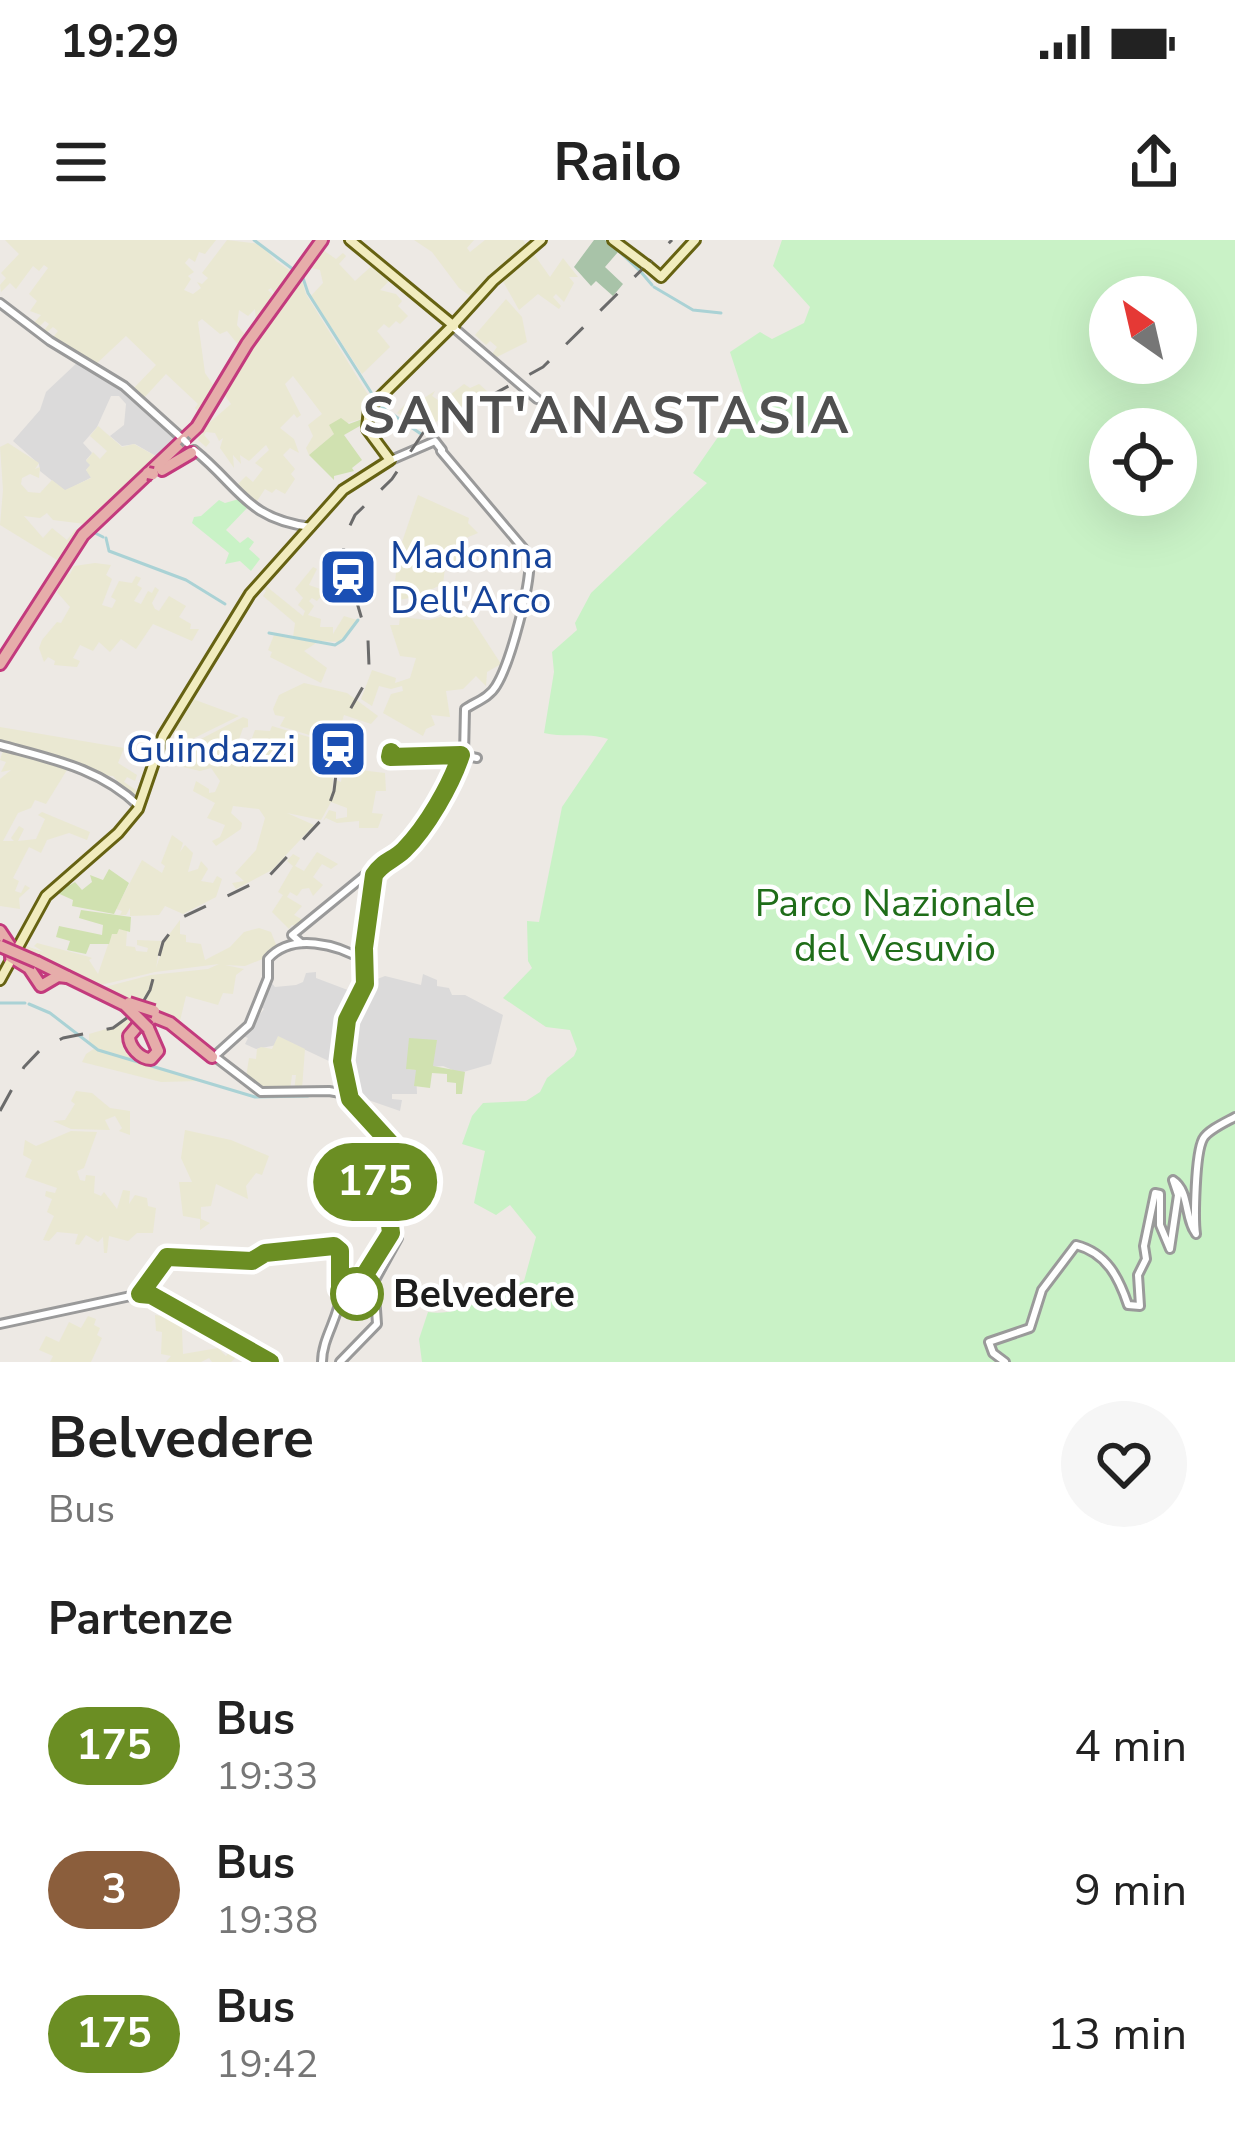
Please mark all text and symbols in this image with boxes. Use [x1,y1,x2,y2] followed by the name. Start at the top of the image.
[60,12,179,73] text: 19:29
[553,125,682,199] text: Railo
[48,129,114,195] icon: menu
[1121,129,1187,195] icon: share
[1089,276,1197,384] north arrow
[1089,276,1197,516] map controls
[363,381,851,451] district label: SANT'ANASTASIA
[1089,408,1197,516] button: locate
[390,529,553,627] place label: Madonna Dell'Arco
[317,546,379,608] station icon: Madonna Dell'Arco
[307,718,369,780] station icon: Guindazzi
[126,723,296,776] place label: Guindazzi
[755,877,1035,975] park label: Parco Nazionale del Vesuvio
[306,1143,444,1221] line badge: 175
[337,1153,413,1210] text: 175
[393,1268,575,1321] place label: Belvedere
[332,1269,382,1319] marker: Belvedere
[48,1399,314,1477] text: Belvedere
[1061,1401,1187,1527] button: heart
[48,1483,115,1536] text: Bus
[48,1589,233,1650] text: Partenze
[216,1689,295,1750] text: Bus
[1074,1716,1187,1777] text: 4 min
[76,1717,152,1774] text: 175
[216,1750,319,1803] text: 19:33
[216,1833,295,1894] text: Bus
[1074,1860,1187,1921] text: 9 min
[101,1861,127,1918] text: 3
[216,1894,319,1947] text: 19:38
[216,1977,295,2038] text: Bus
[1047,2004,1187,2065] text: 13 min
[76,2005,152,2062] text: 175
[216,2038,319,2091] text: 19:42

